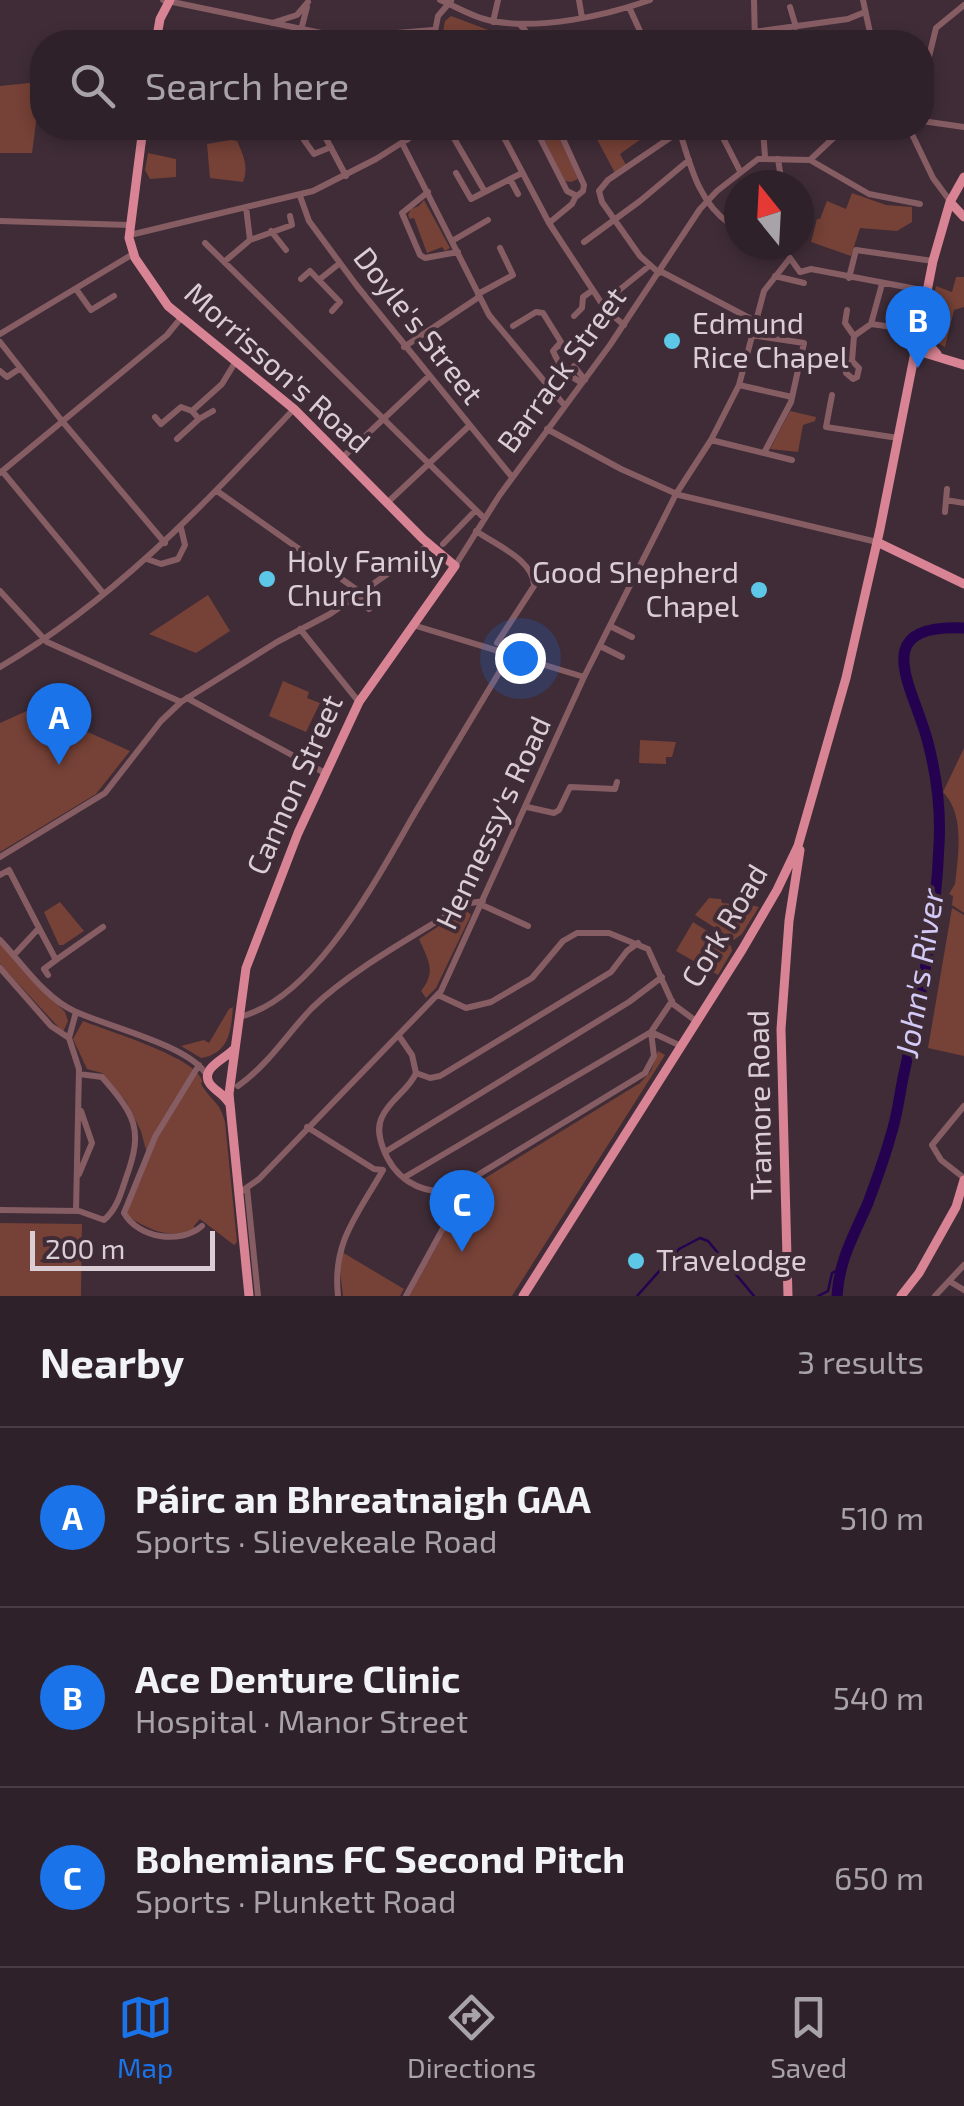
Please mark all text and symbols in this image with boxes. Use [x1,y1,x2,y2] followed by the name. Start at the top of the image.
[30,30,934,140] search box
[65,58,120,113] icon: search
[145,62,349,108] text: Search here
[724,170,814,260] north arrow
[347,239,492,410] street label: Doyle's Street
[178,274,378,459] street label: Morrisson's Road
[488,279,632,458] street label: Barrack Street
[886,286,950,368] pin: B
[692,304,849,374] place label: Edmund Rice Chapel
[661,330,683,352] marker: Edmund Rice Chapel
[287,542,444,612] place label: Holy Family Church
[532,553,739,623] place label: Good Shepherd Chapel
[256,568,278,590] marker: Holy Family Church
[748,579,770,601] marker: Good Shepherd Chapel
[495,633,546,684] your location
[27,682,92,765] pin: A
[237,689,349,880] street label: Cannon Street
[427,710,557,934] street label: Hennessy's Road
[673,857,774,993] street label: Cork Road
[886,885,950,1061] water label: John's River
[738,1010,778,1200] street label: Tramore Road
[430,1170,494,1252] pin: C
[30,1226,215,1270] scale bar
[45,1231,125,1265] text: 200 m
[656,1241,807,1277] place label: Travelodge
[625,1250,647,1272] marker: Travelodge
[40,1336,184,1386] text: Nearby
[797,1342,924,1380] text: 3 results
[135,1475,591,1521] text: Páirc an Bhreatnaigh GAA
[62,1498,83,1536] text: A
[840,1498,924,1536] text: 510 m
[135,1521,497,1559] text: Sports · Slievekeale Road
[135,1655,460,1701] text: Ace Denture Clinic
[62,1678,83,1716] text: B
[833,1678,924,1716] text: 540 m
[135,1701,468,1739] text: Hospital · Manor Street
[135,1835,625,1881] text: Bohemians FC Second Pitch
[63,1858,82,1896] text: C
[834,1858,924,1896] text: 650 m
[135,1881,456,1919] text: Sports · Plunkett Road
[117,1990,173,2084] tab: Map
[407,1990,536,2084] tab: Directions
[770,1990,847,2084] tab: Saved

